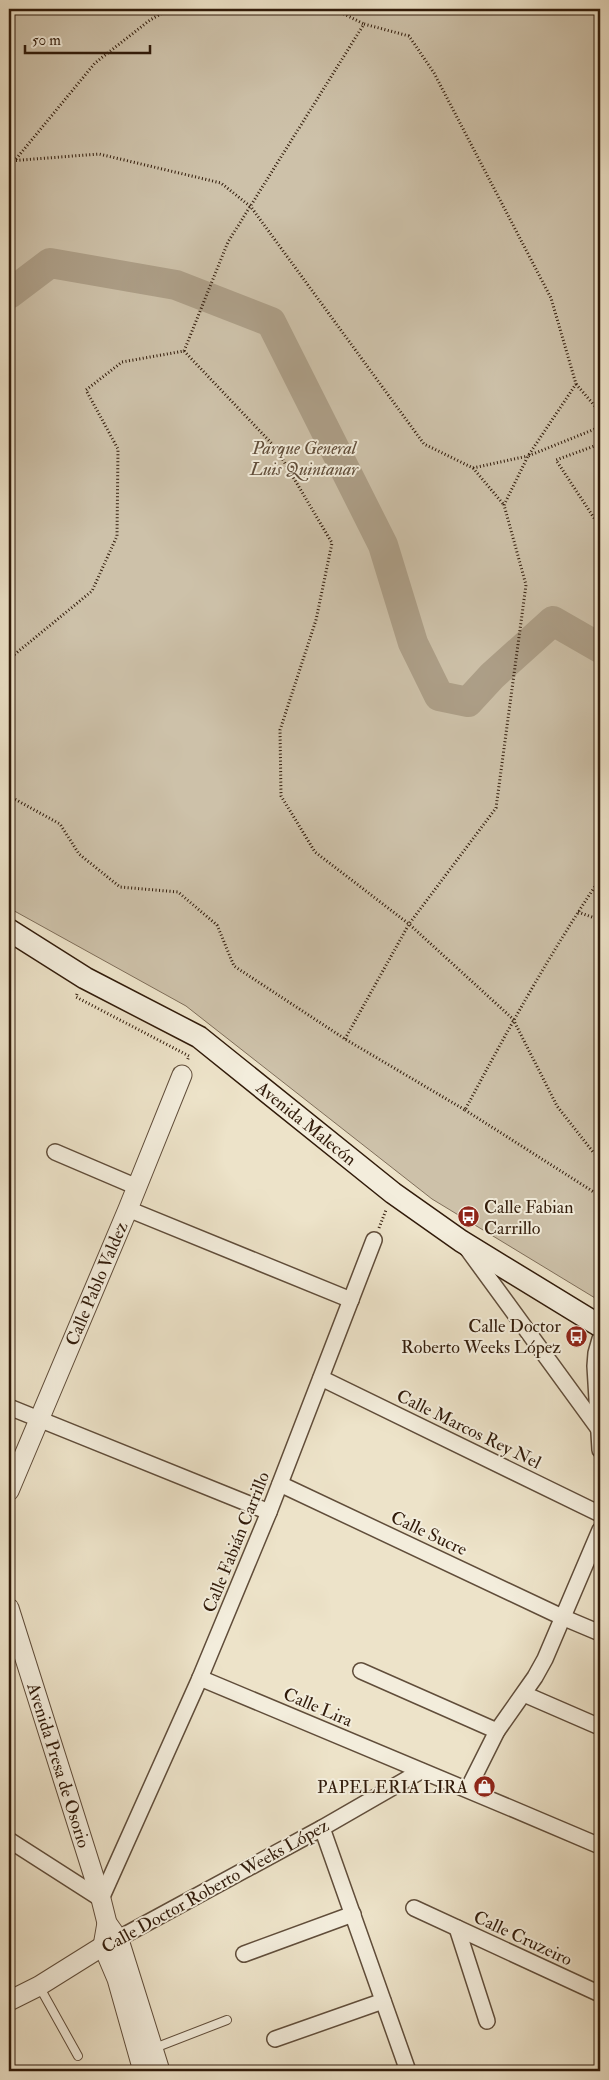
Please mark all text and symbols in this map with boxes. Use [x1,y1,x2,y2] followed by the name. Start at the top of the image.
[25,22,150,54] scale bar
[32,31,61,50] text: 50 m
[249,437,359,481] park label: Parque General Luis Quintanar
[250,1076,361,1171] street label: Avenida Malecón
[484,1196,573,1240] place label: Calle Fabian Carrillo
[456,1205,480,1229] bus stop icon: Calle Fabian Carrillo
[61,1218,133,1349] street label: Calle Pablo Valdez
[401,1315,561,1359] place label: Calle Doctor Roberto Weeks López
[565,1324,589,1348] bus stop icon: Calle Doctor Roberto Weeks López
[393,1384,545,1475] street label: Calle Marcos Rey Nel
[198,1468,275,1616] street label: Calle Fabián Carrillo
[387,1506,471,1561] street label: Calle Sucre
[21,1679,95,1851] street label: Avenida Presa de Osorio
[280,1683,356,1733] street label: Calle Lira
[472,1775,496,1799] shop icon: PAPELERIA LIRA
[317,1776,469,1799] place label: PAPELERIA LIRA
[98,1814,333,1959] street label: Calle Doctor Roberto Weeks López
[470,1906,576,1971] street label: Calle Cruzeiro

